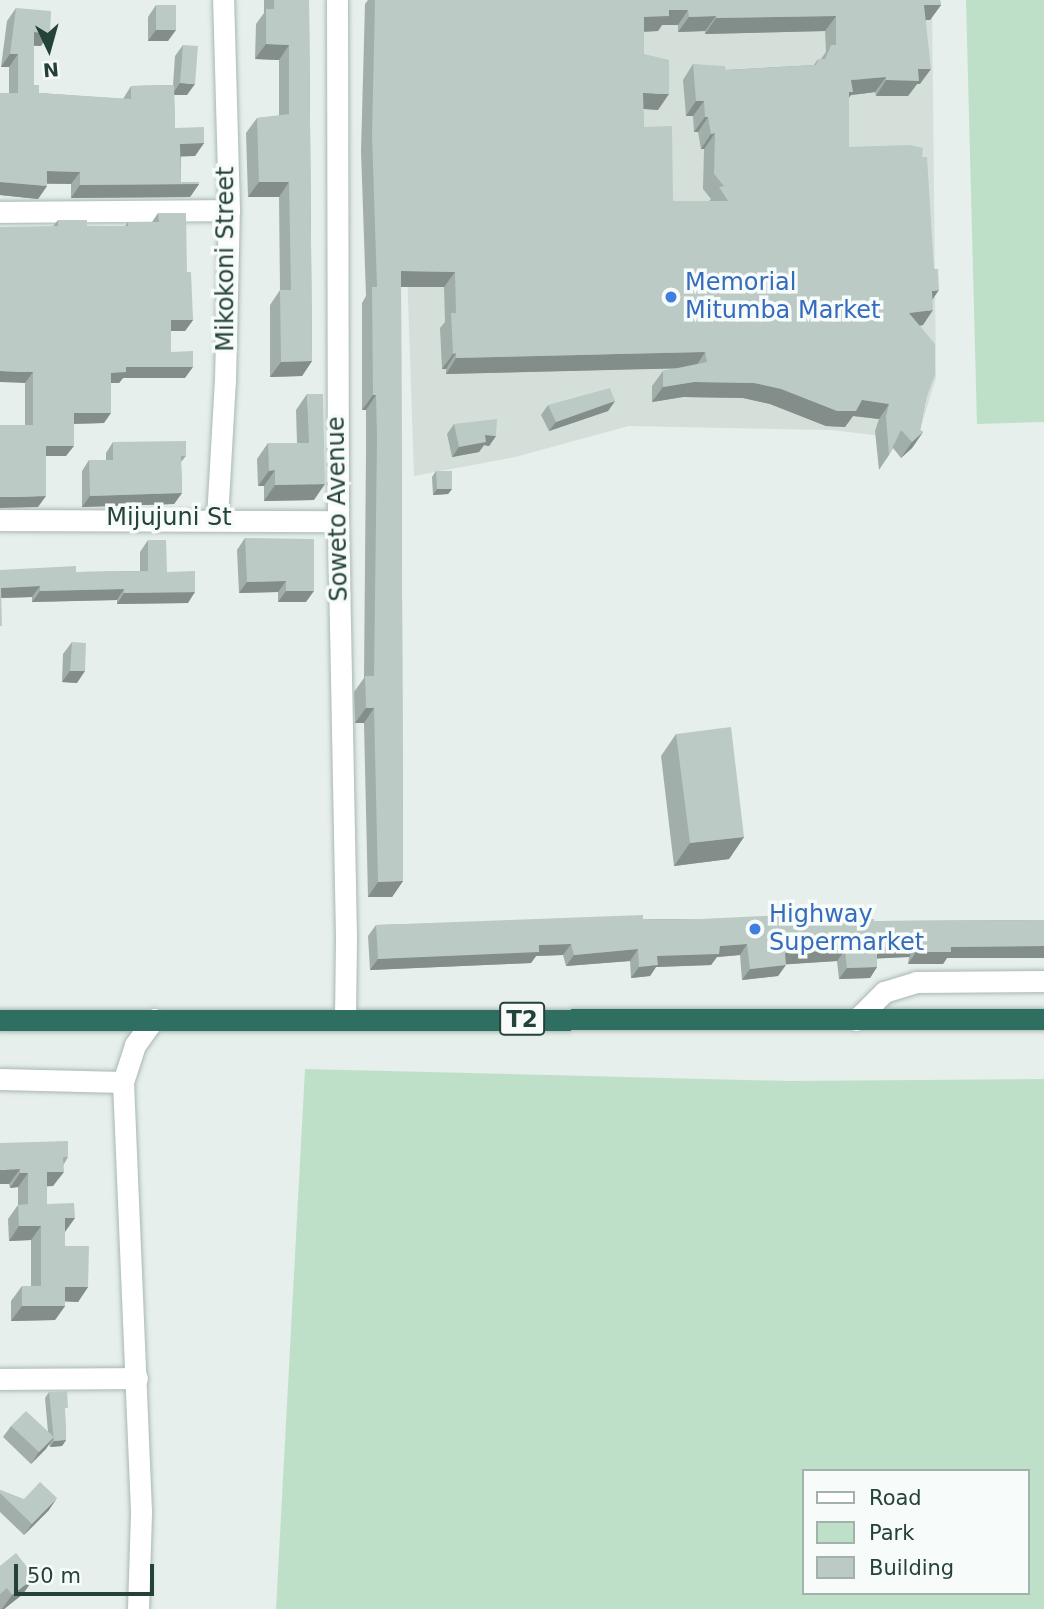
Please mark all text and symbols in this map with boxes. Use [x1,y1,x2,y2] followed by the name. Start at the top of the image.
[14,14,84,84] north arrow
[42,58,60,82] text: N
[212,166,240,352] street label: Mikokoni Street
[685,269,880,325] place label: Memorial Mitumba Market
[663,289,679,305] marker: Memorial Mitumba Market
[322,416,354,602] street label: Soweto Avenue
[106,504,232,532] street label: Mijujuni St
[769,901,924,957] place label: Highway Supermarket
[747,921,763,937] marker: Highway Supermarket
[498,1000,546,1038] road number: T2
[802,1469,1030,1595] legend
[869,1486,922,1510] text: Road
[869,1521,914,1545] text: Park
[18,1550,158,1594] scale bar
[869,1556,954,1580] text: Building
[27,1564,81,1588] text: 50 m

